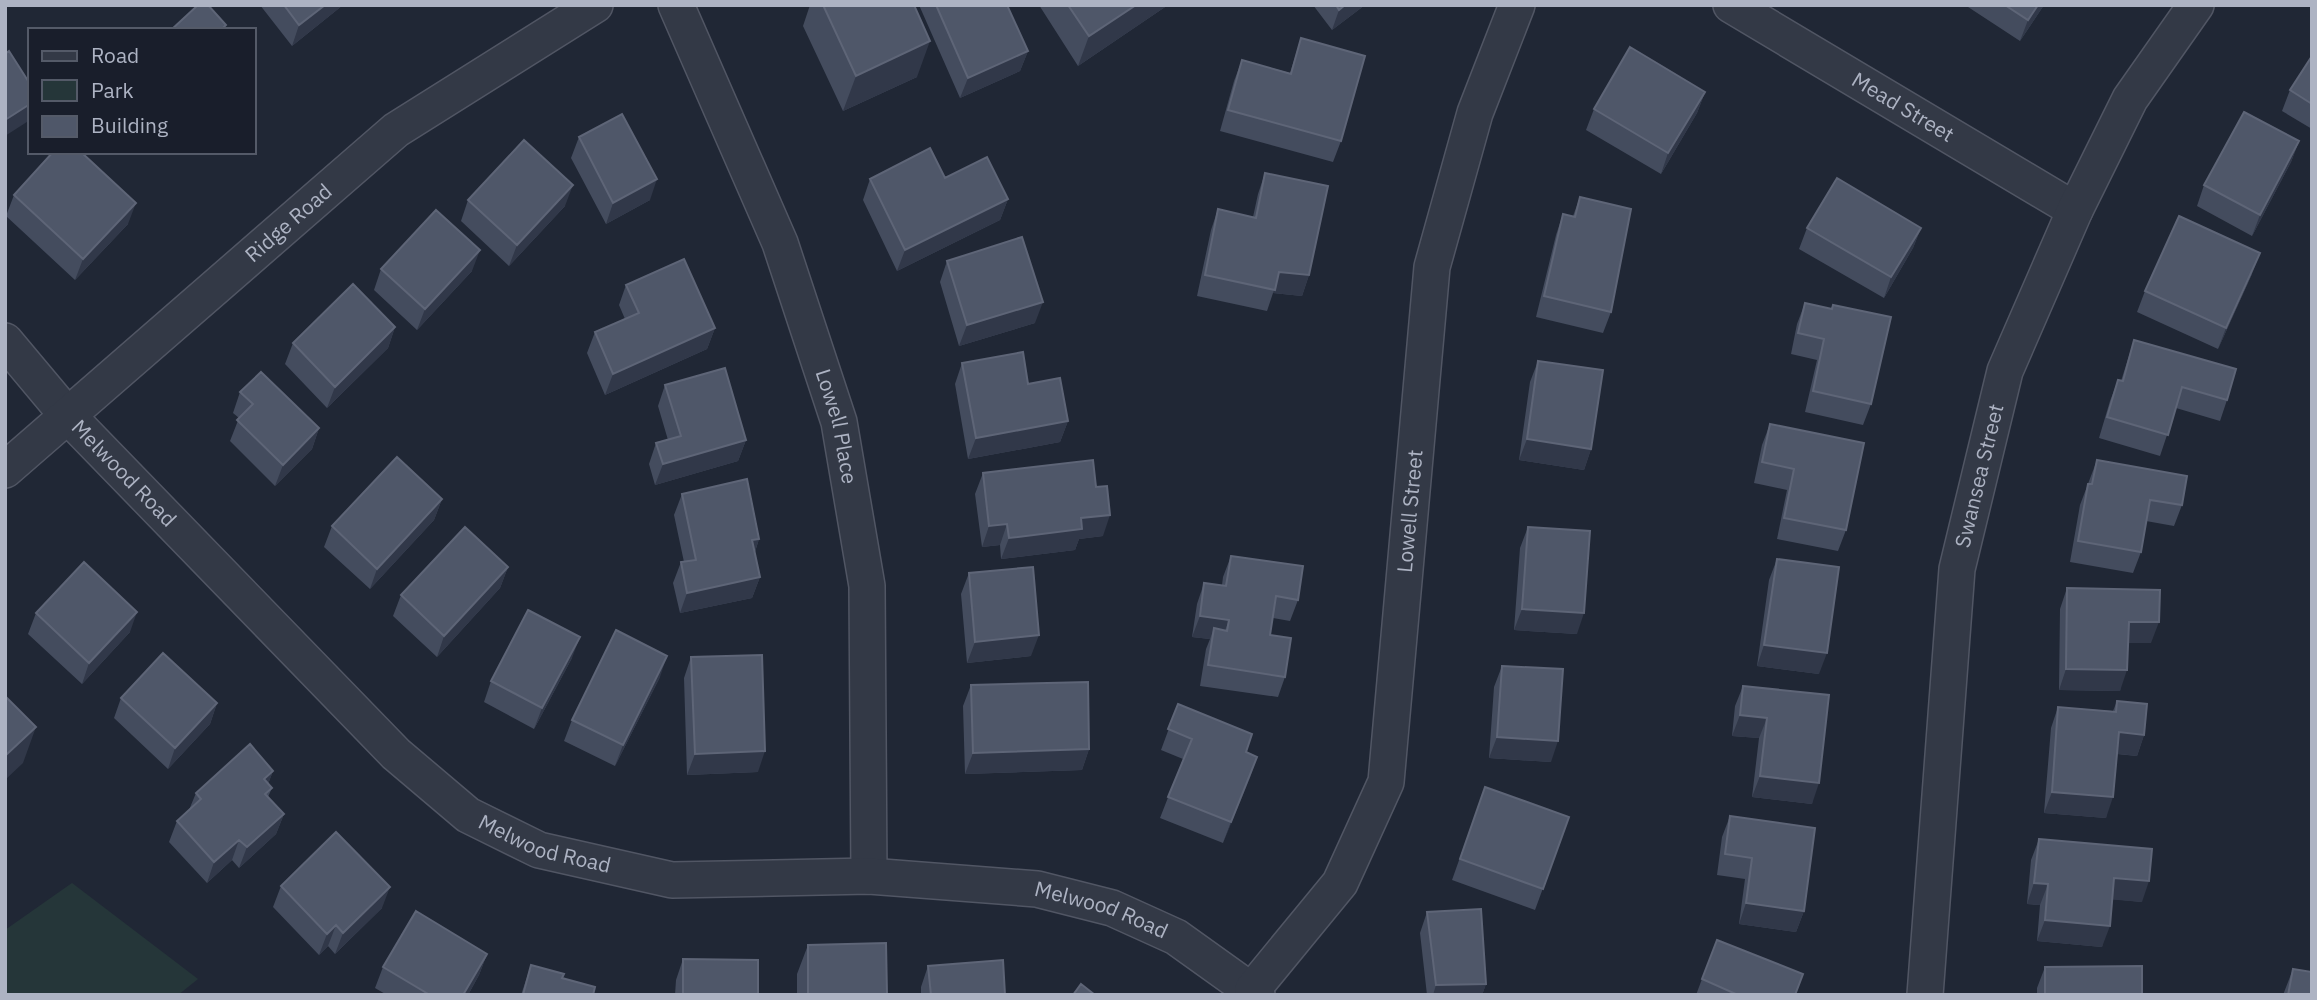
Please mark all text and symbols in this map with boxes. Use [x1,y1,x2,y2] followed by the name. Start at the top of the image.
[28,28,256,154] legend
[91,41,139,69] text: Road
[1847,65,1960,148] street label: Mead Street
[91,76,134,104] text: Park
[91,111,168,139] text: Building
[239,177,338,268] street label: Ridge Road
[809,365,864,486] street label: Lowell Place
[1948,401,2010,550] street label: Swansea Street
[66,413,183,532] street label: Melwood Road
[1390,448,1429,574] street label: Lowell Street
[474,807,614,879] street label: Melwood Road
[1032,874,1173,945] street label: Melwood Road

